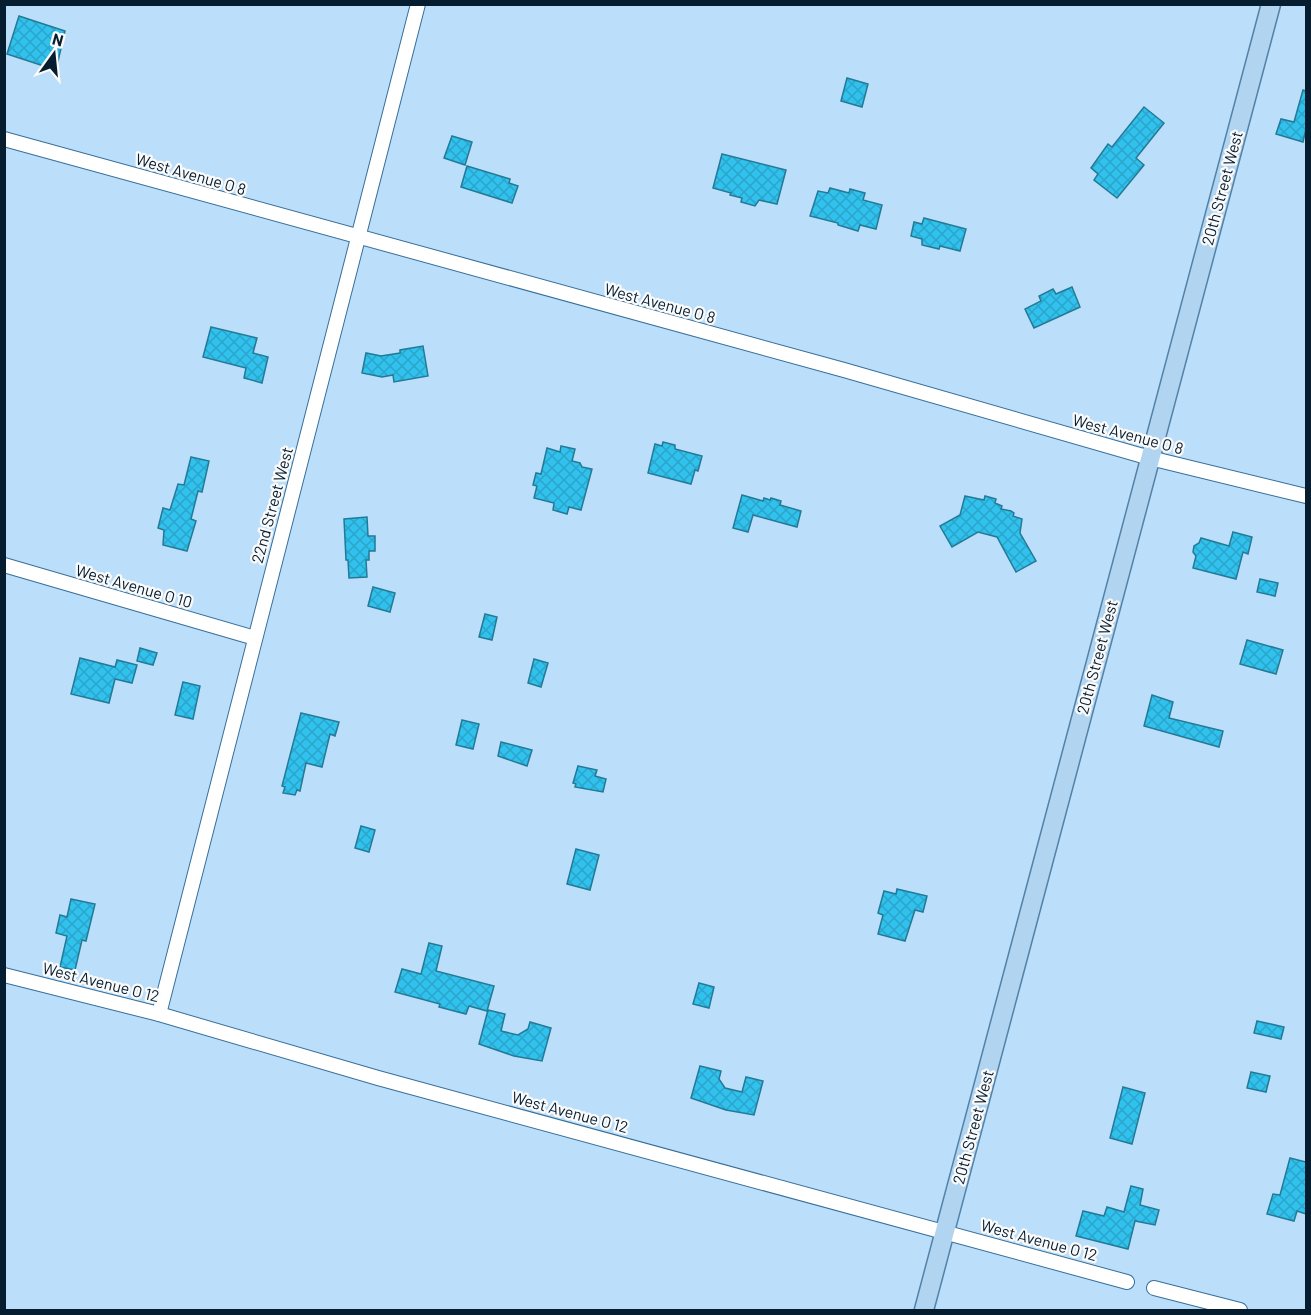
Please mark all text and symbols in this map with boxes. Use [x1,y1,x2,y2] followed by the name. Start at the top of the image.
[24,24,84,84] north arrow
[50,28,66,50] text: N
[1197,129,1246,247] street label: 20th Street West
[134,149,248,198] street label: West Avenue O 8
[603,279,718,326] street label: West Avenue O 8
[1071,410,1186,457] street label: West Avenue O 8
[247,445,296,565] street label: 22nd Street West
[74,560,195,611] street label: West Avenue O 10
[1072,598,1121,716] street label: 20th Street West
[41,958,162,1005] street label: West Avenue O 12
[948,1068,997,1186] street label: 20th Street West
[510,1087,630,1136] street label: West Avenue O 12
[979,1215,1099,1264] street label: West Avenue O 12

